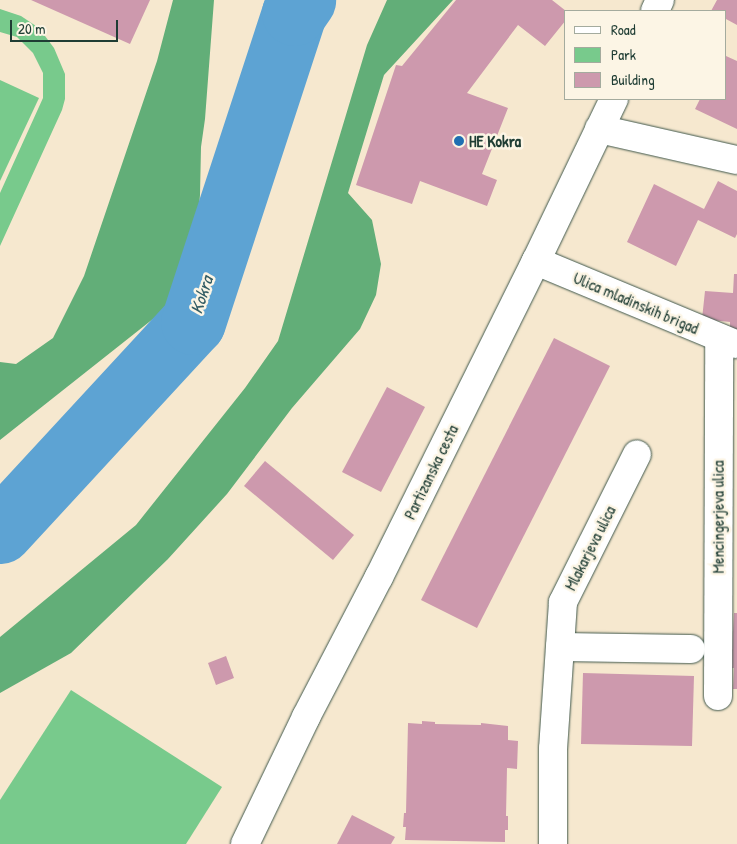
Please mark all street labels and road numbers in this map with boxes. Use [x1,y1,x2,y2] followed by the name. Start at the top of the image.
[571,268,701,338] street label: Ulica mladinskih brigad
[400,422,462,522] street label: Partizanska cesta
[708,461,728,573] street label: Mencingerjeva ulica
[560,503,620,593] street label: Mlakarjeva ulica

